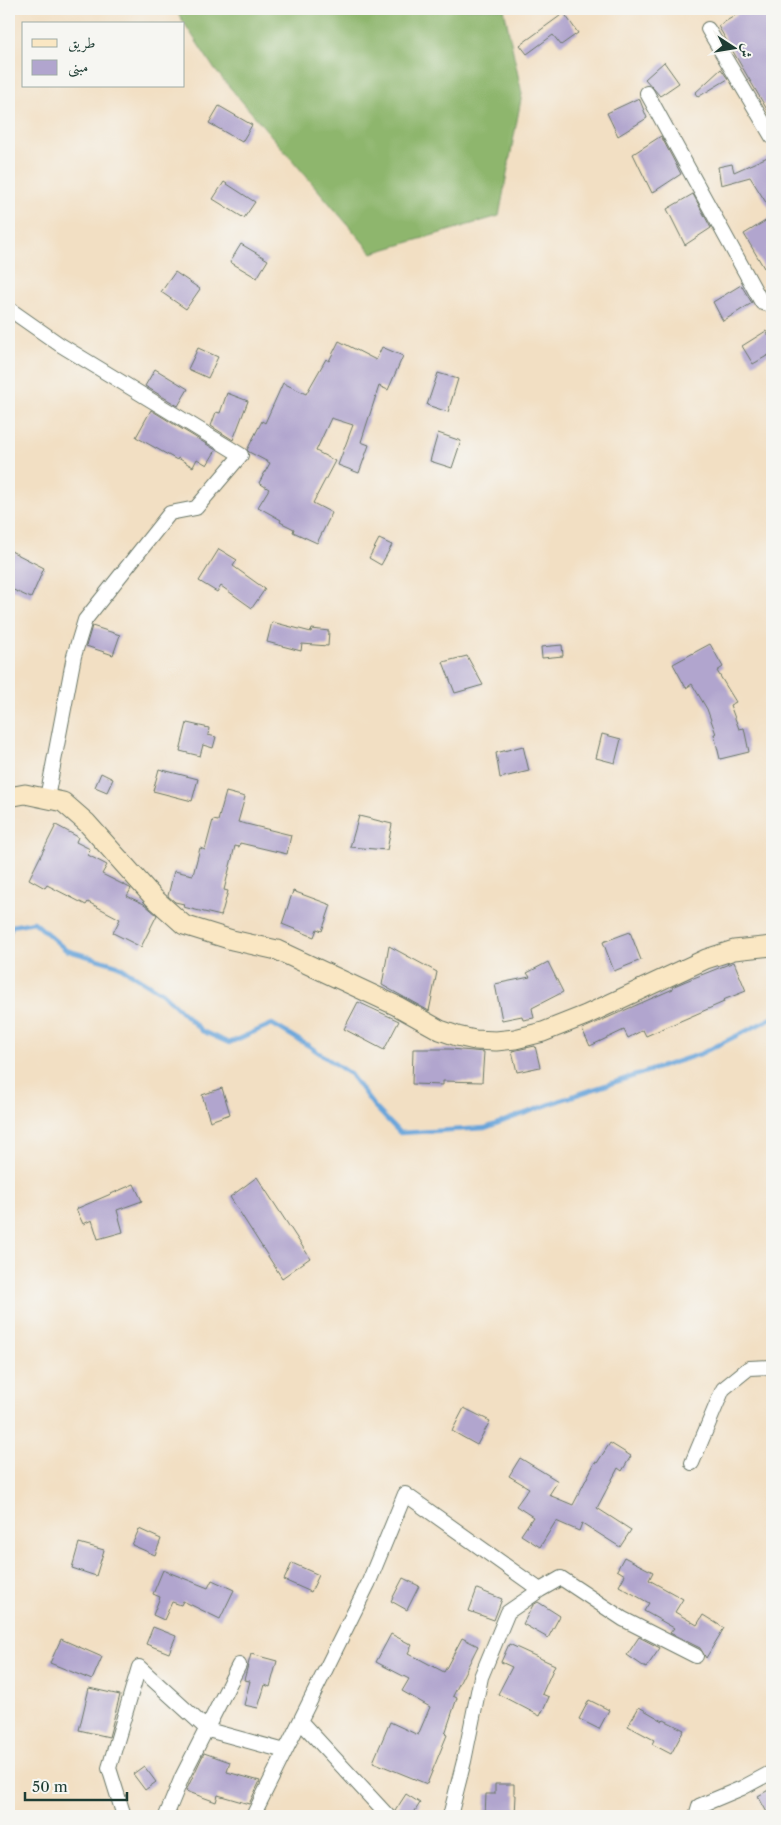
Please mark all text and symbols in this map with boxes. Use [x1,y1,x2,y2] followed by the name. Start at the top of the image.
[22,22,185,88] legend
[708,22,758,72] north arrow
[68,33,95,53] text: طريق
[736,42,757,59] text: ش
[68,57,88,78] text: مبنى
[25,1770,128,1802] scale bar
[32,1777,68,1796] text: 50 m

